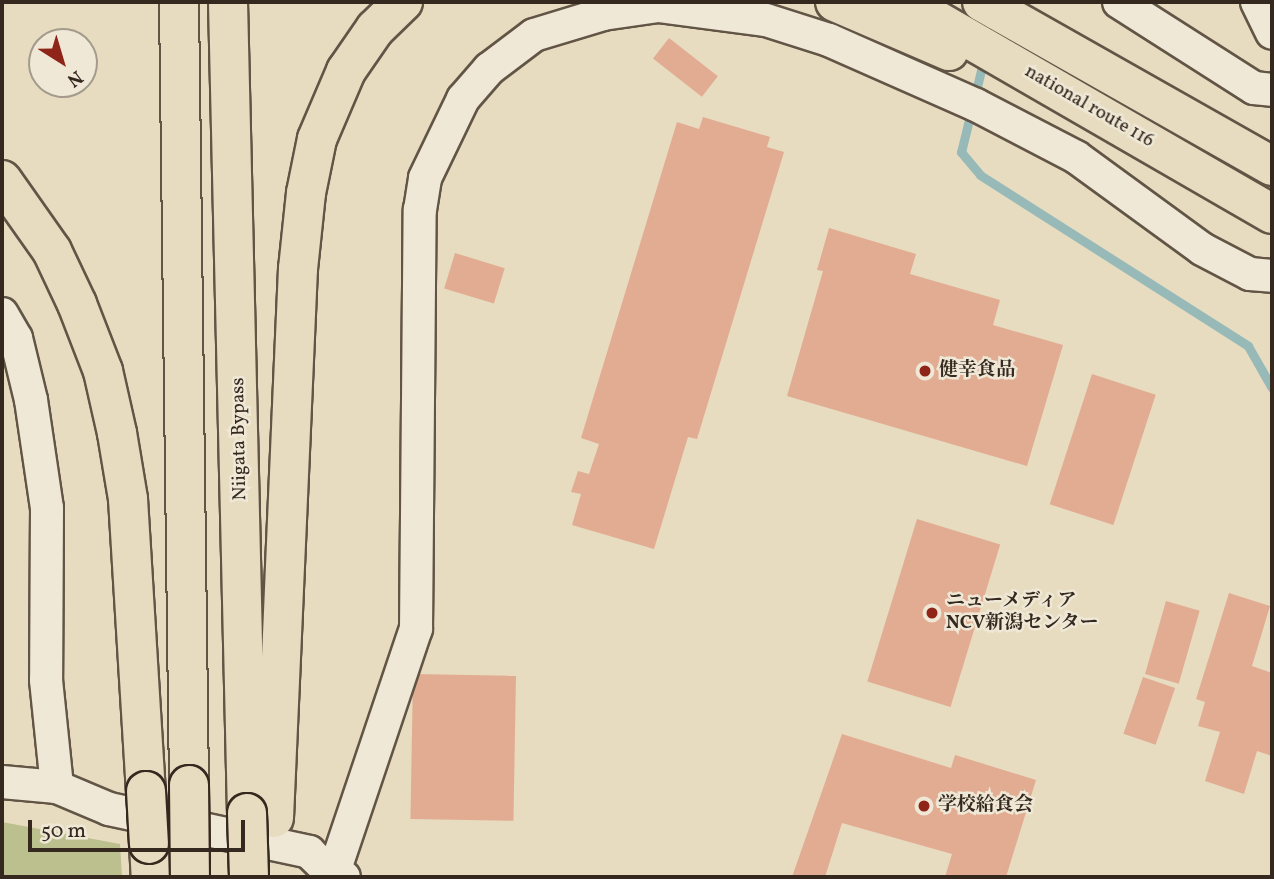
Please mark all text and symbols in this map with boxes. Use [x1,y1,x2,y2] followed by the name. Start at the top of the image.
[28,28,98,98] north arrow
[1020,61,1158,153] street label: national route 116
[61,64,88,93] text: N
[939,360,1015,382] place label: 健幸食品
[917,363,933,379] marker: 健幸食品
[228,377,252,501] street label: Niigata Bypass
[946,591,1099,635] place label: ニューメディア NCV新潟センター
[924,605,940,621] marker: ニューメディア NCV新潟センター
[938,795,1033,817] place label: 学校給食会
[916,798,932,814] marker: 学校給食会
[32,806,248,850] scale bar
[41,817,86,846] text: 50 m

